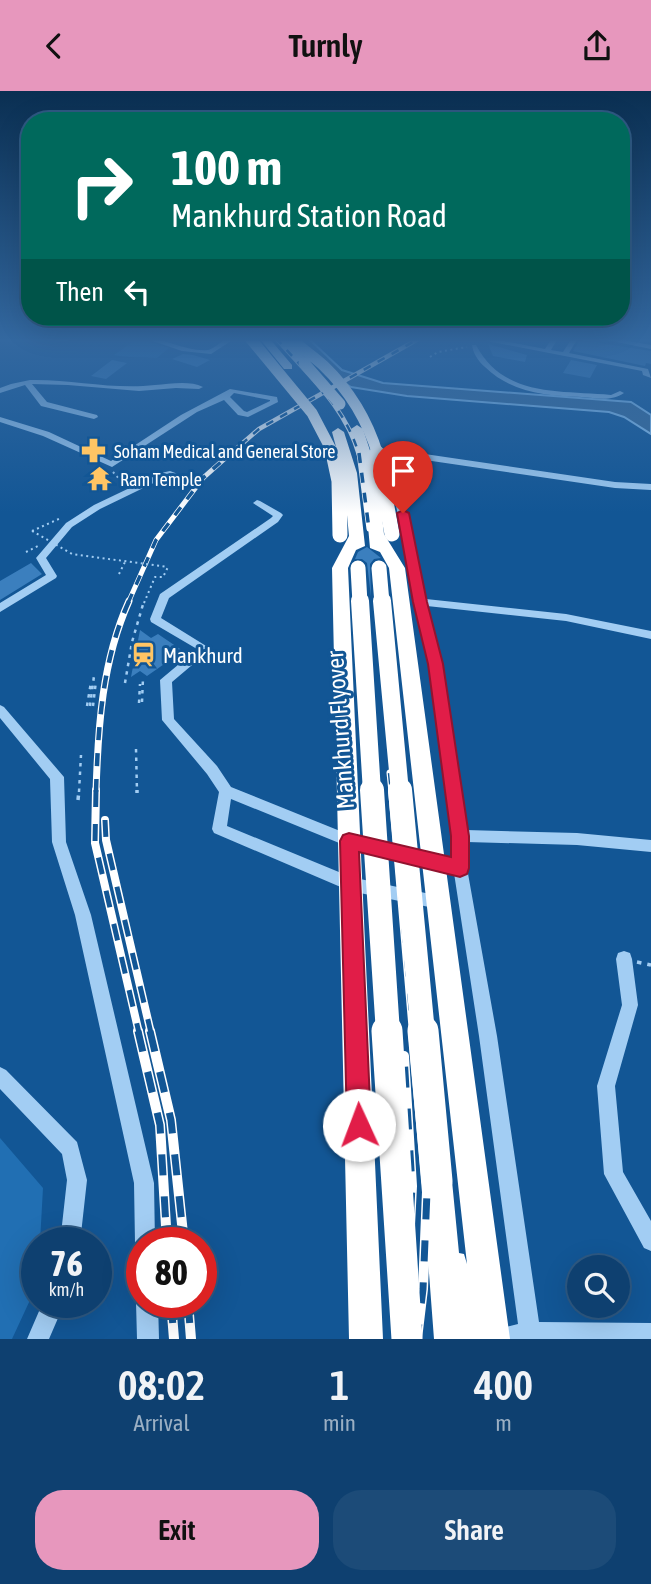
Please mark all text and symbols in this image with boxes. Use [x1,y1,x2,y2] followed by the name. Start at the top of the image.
[35,27,73,65] icon: back
[288,27,363,64] text: Turnly
[578,27,616,65] icon: share
[171,139,282,195] text: 100 m
[56,140,147,231] icon: right
[171,197,447,234] text: Mankhurd Station Road
[118,273,156,311] icon: left
[56,277,104,307] text: Then
[80,437,108,465] pharmacy icon: Soham Medical and General Store
[114,441,335,462] place label: Soham Medical and General Store
[373,441,433,513] pin
[384,452,422,490] icon: arrive
[86,465,114,493] temple icon: Ram Temple
[120,469,202,490] place label: Ram Temple
[129,641,157,669] station icon: Mankhurd
[163,643,243,667] place label: Mankhurd
[321,649,359,810] street label: Mankhurd Flyover
[322,1088,396,1162] position arrow
[126,1227,217,1318] speed limit sign: 80
[50,1243,83,1283] text: 76
[567,1255,630,1318] map controls
[567,1255,630,1318] button: search
[49,1279,84,1300] text: km/h
[118,1361,205,1409] text: 08:02
[330,1361,349,1409] text: 1
[474,1361,533,1409] text: 400
[133,1410,190,1436] text: Arrival
[323,1410,356,1436] text: min
[495,1410,512,1436] text: m
[35,1490,319,1570] button: Exit
[333,1490,616,1570] button: Share

